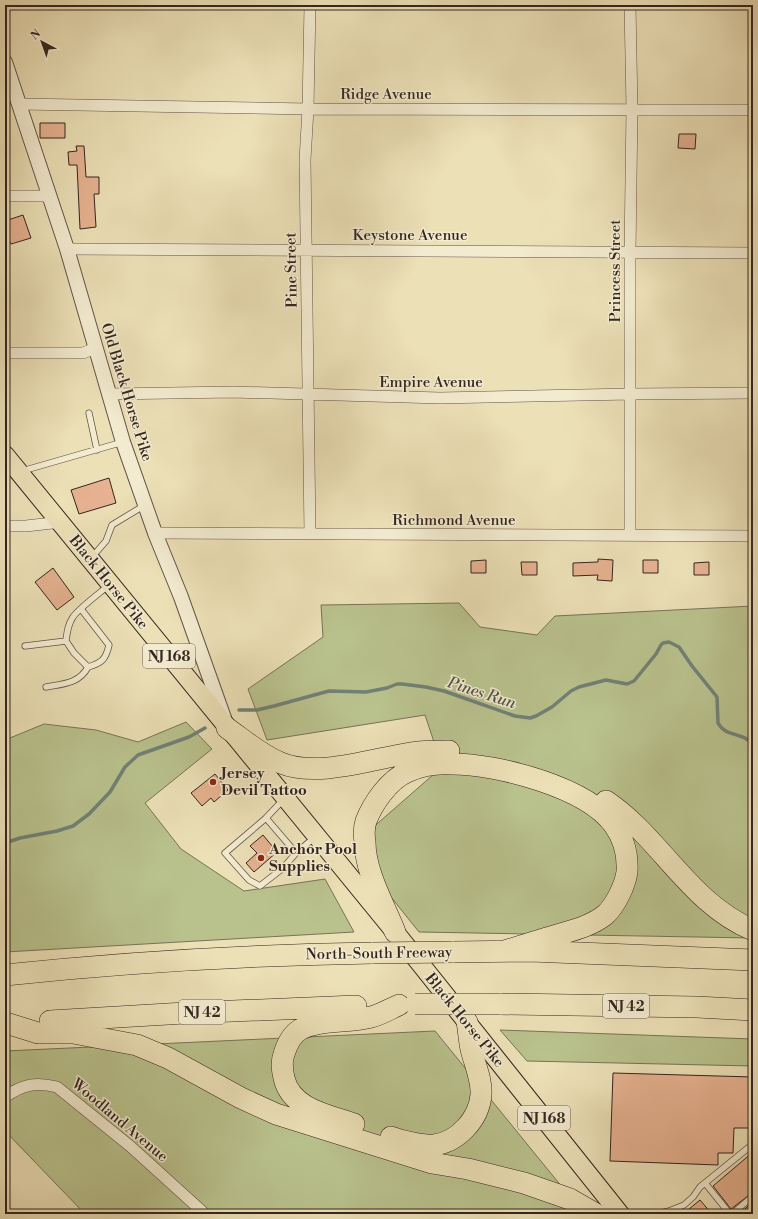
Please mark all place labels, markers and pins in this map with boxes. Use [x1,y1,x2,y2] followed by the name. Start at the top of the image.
[219,764,307,800] place label: Jersey Devil Tattoo
[208,777,218,787] marker: Jersey Devil Tattoo
[268,840,357,876] place label: Anchor Pool Supplies
[256,853,266,863] marker: Anchor Pool Supplies

